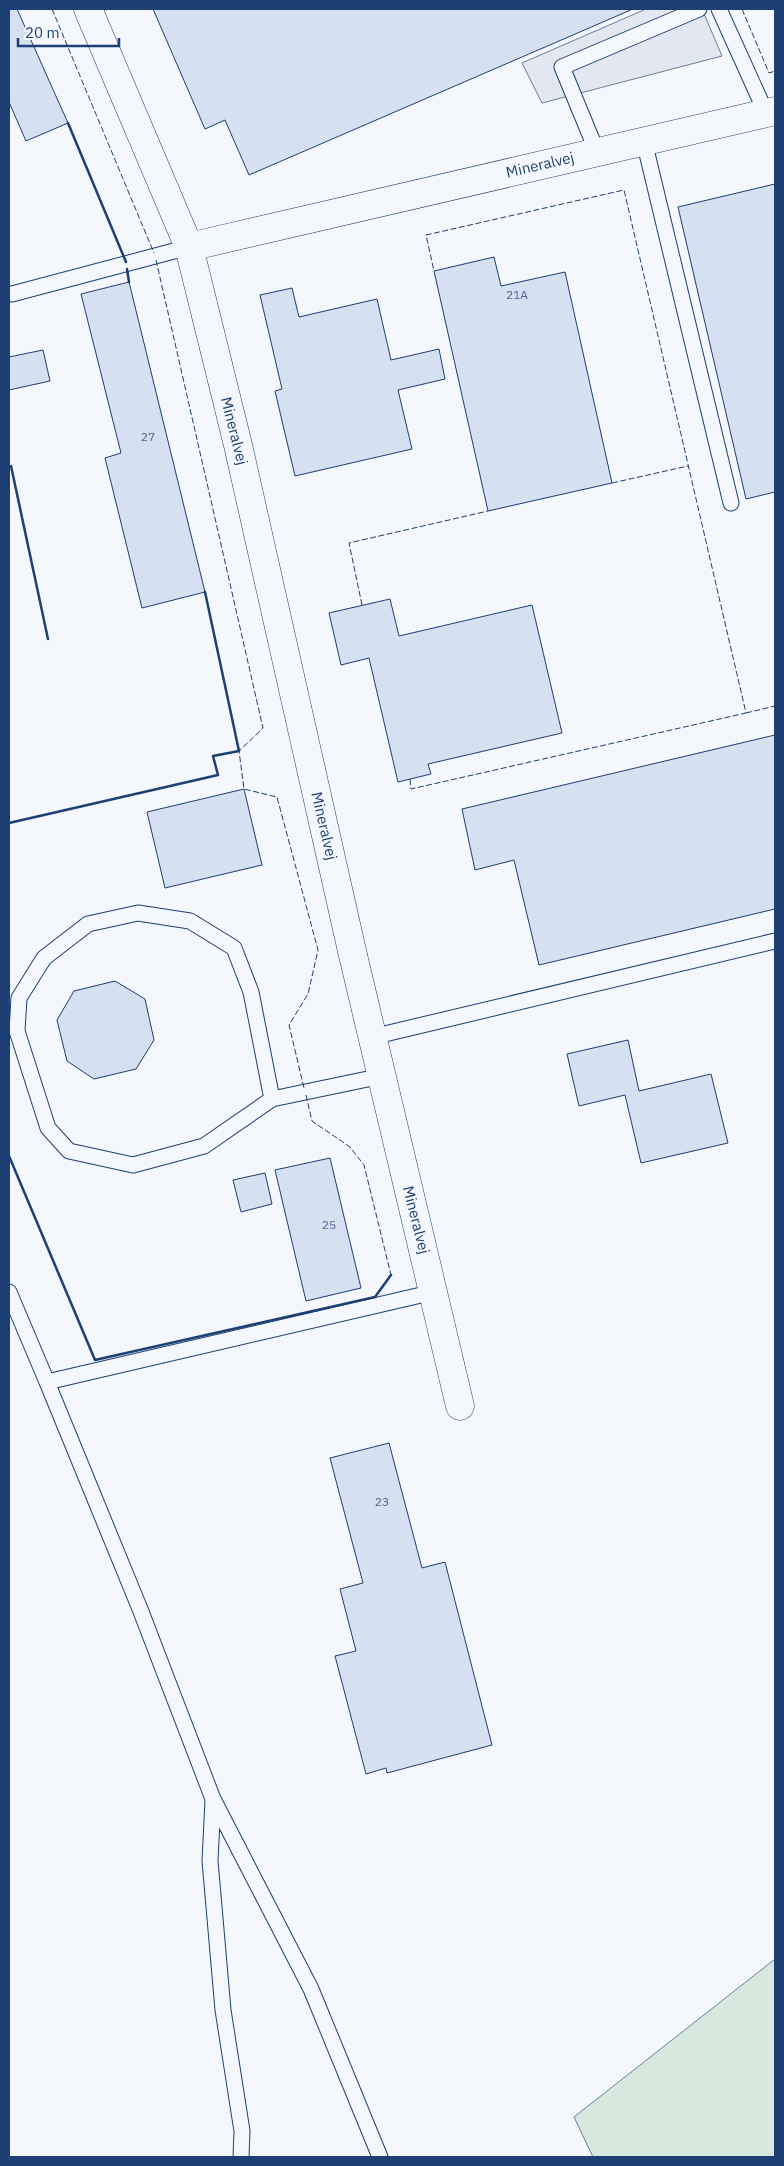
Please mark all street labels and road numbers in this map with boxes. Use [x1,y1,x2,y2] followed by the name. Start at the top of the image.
[504,147,576,182] street label: Mineralvej
[217,395,252,467] street label: Mineralvej
[307,790,342,862] street label: Mineralvej
[399,1184,434,1256] street label: Mineralvej

